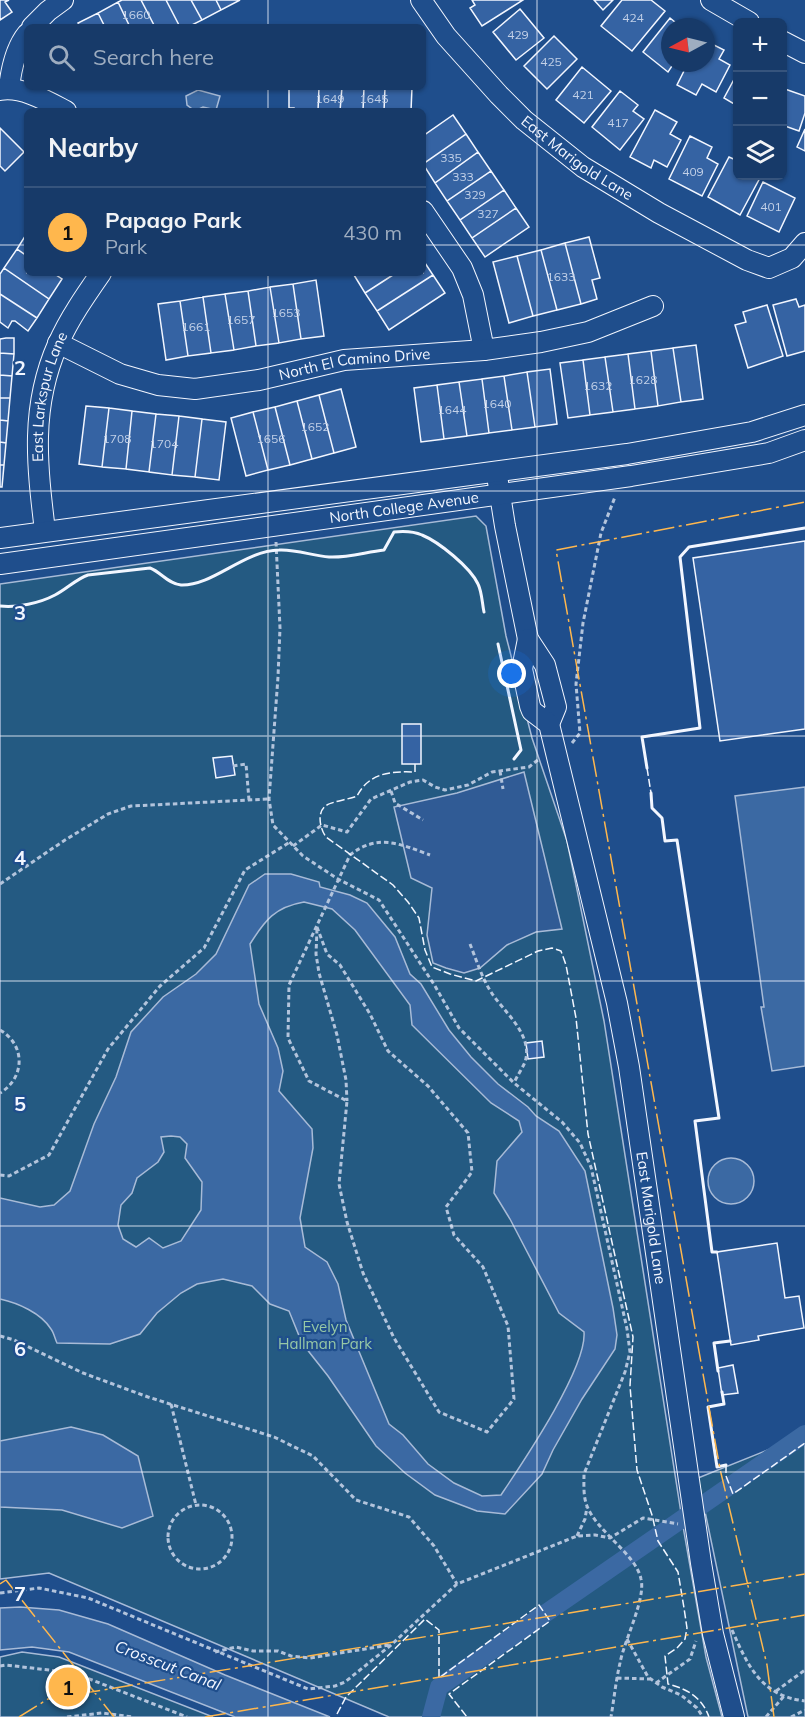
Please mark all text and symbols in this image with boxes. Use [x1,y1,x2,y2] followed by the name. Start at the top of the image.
[122,7,150,22] house number: 1660
[622,10,644,25] house number: 424
[661,18,715,72] north arrow
[733,18,787,180] map controls
[733,18,787,72] button: +
[24,24,426,90] search box
[507,27,529,42] house number: 429
[45,41,78,74] icon: search
[93,43,214,71] text: Search here
[540,54,562,69] house number: 425
[733,72,787,126] button: −
[572,87,594,102] house number: 421
[316,91,344,106] house number: 1649
[360,91,388,106] house number: 1645
[517,111,637,204] street label: East Marigold Lane
[607,115,629,130] house number: 417
[733,126,787,180] button: layers
[48,131,138,164] text: Nearby
[440,150,462,165] house number: 335
[682,164,704,179] house number: 409
[452,169,474,184] house number: 333
[464,187,486,202] house number: 329
[760,199,782,214] house number: 401
[105,206,241,234] text: Papago Park
[477,206,499,221] house number: 327
[62,220,74,245] text: 1
[343,220,402,245] text: 430 m
[105,234,147,259] text: Park
[547,269,575,284] house number: 1633
[272,305,300,320] house number: 1653
[227,312,255,327] house number: 1657
[182,319,210,334] house number: 1661
[28,328,71,462] street label: East Larkspur Lane
[277,344,431,384] street label: North El Camino Drive
[14,355,26,380] text: 2
[629,372,657,387] house number: 1628
[584,378,612,393] house number: 1632
[483,396,511,411] house number: 1640
[438,402,466,417] house number: 1644
[301,419,329,434] house number: 1652
[103,431,131,446] house number: 1708
[257,431,285,446] house number: 1656
[150,436,178,451] house number: 1704
[328,487,480,527] street label: North College Avenue
[14,600,26,625] text: 3
[497,659,526,688] your location
[14,845,26,870] text: 4
[14,1091,26,1116] text: 5
[632,1150,670,1285] street label: East Marigold Lane
[278,1317,372,1353] park label: Evelyn Hallman Park
[14,1336,26,1361] text: 6
[14,1581,26,1606] text: 7
[112,1636,224,1694] water label: Crosscut Canal
[48,1664,88,1710] pin: 1

